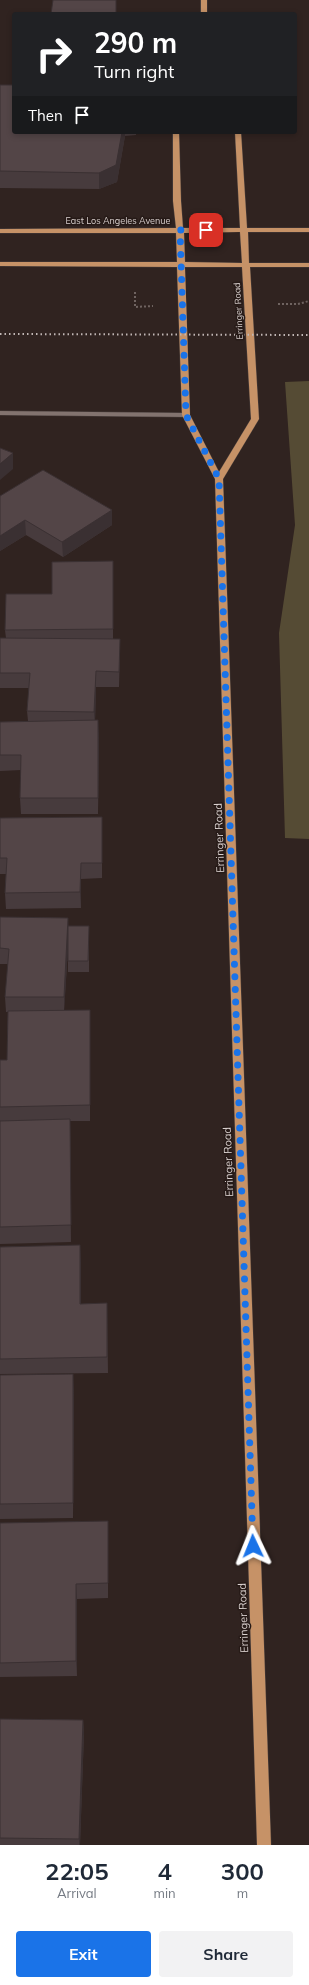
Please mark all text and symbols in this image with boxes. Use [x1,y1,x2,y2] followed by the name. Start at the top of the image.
[94,25,177,60] text: 290 m
[28,28,80,80] icon: right
[94,60,174,83] text: Turn right
[71,104,93,126] icon: arrive
[28,106,63,125] text: Then
[189,213,223,247] pin
[66,215,170,226] street label: East Los Angeles Avenue
[195,219,217,241] icon: arrive
[231,282,245,340] street label: Erringer Road
[211,803,227,873] street label: Erringer Road
[220,1127,236,1197] street label: Erringer Road
[232,1525,274,1567] position arrow
[235,1583,251,1653] street label: Erringer Road
[45,1856,109,1886] text: 22:05
[157,1856,172,1886] text: 4
[221,1856,264,1886] text: 300
[57,1885,97,1901] text: Arrival
[154,1885,176,1901] text: min
[237,1885,248,1901] text: m
[16,1931,151,1977] button: Exit
[159,1931,293,1977] button: Share

